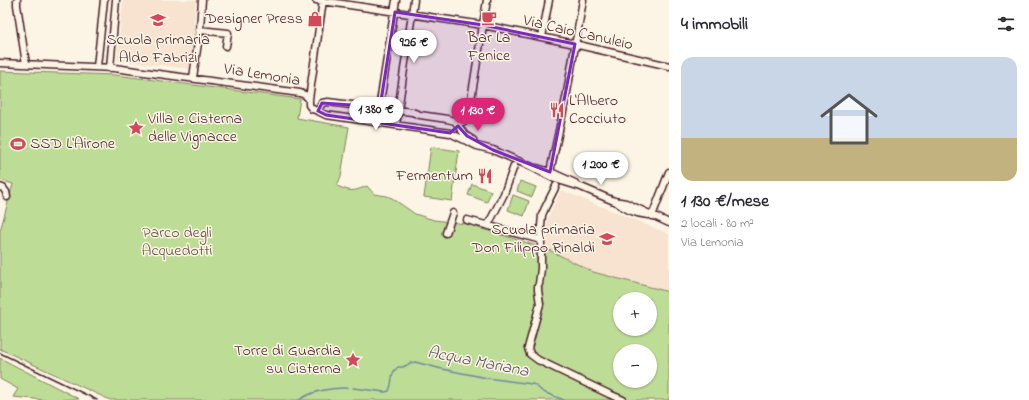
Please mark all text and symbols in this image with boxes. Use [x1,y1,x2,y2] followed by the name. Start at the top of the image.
[204,7,303,31] place label: Designer Press
[520,8,635,57] street label: Via Caio Canuleio
[480,9,498,27] cafe icon: Bar La Fenice
[306,10,324,28] shop icon: Designer Press
[149,11,167,29] school or university icon: Scuola primaria Aldo Fabrizi
[681,12,748,37] text: 4 immobili
[995,13,1017,35] icon: filters
[467,26,511,68] place label: Bar La Fenice
[106,28,210,70] place label: Scuola primaria Aldo Fabrizi
[386,30,442,64] pin: 926 €
[400,33,428,52] text: 926 €
[221,57,302,93] street label: Via Lemonia
[813,83,885,155] icon: home
[569,89,626,131] place label: L'Albero Cocciuto
[339,97,413,131] pin: 1 380 €
[441,98,515,132] pin: 1 130 €
[358,100,394,119] text: 1 380 €
[461,101,495,120] text: 1 130 €
[548,101,566,119] restaurant icon: L'Albero Cocciuto
[147,107,242,149] place label: Villa e Cisterna delle Vignacce
[127,119,145,137] place icon: Villa e Cisterna delle Vignacce
[30,132,116,156] place label: SSD L'Airone
[9,135,27,153] sports icon: SSD L'Airone
[564,152,638,186] pin: 1 200 €
[582,155,620,174] text: 1 200 €
[395,164,473,188] place label: Fermentum
[476,167,494,185] restaurant icon: Fermentum
[681,189,769,214] text: 1 130 €/mese
[681,214,754,233] text: 2 locali · 80 m²
[471,218,595,260] place label: Scuola primaria Don Filippo Rinaldi
[142,221,213,263] park label: Parco degli Acquedotti
[598,230,616,248] school or university icon: Scuola primaria Don Filippo Rinaldi
[681,233,744,252] text: Via Lemonia
[613,292,657,388] map controls
[613,292,657,336] button: +
[234,339,341,381] place label: Torre di Guardia su Cisterna
[425,340,532,384] water label: Acqua Mariana
[613,344,657,388] button: −
[344,351,362,369] place icon: Torre di Guardia su Cisterna

